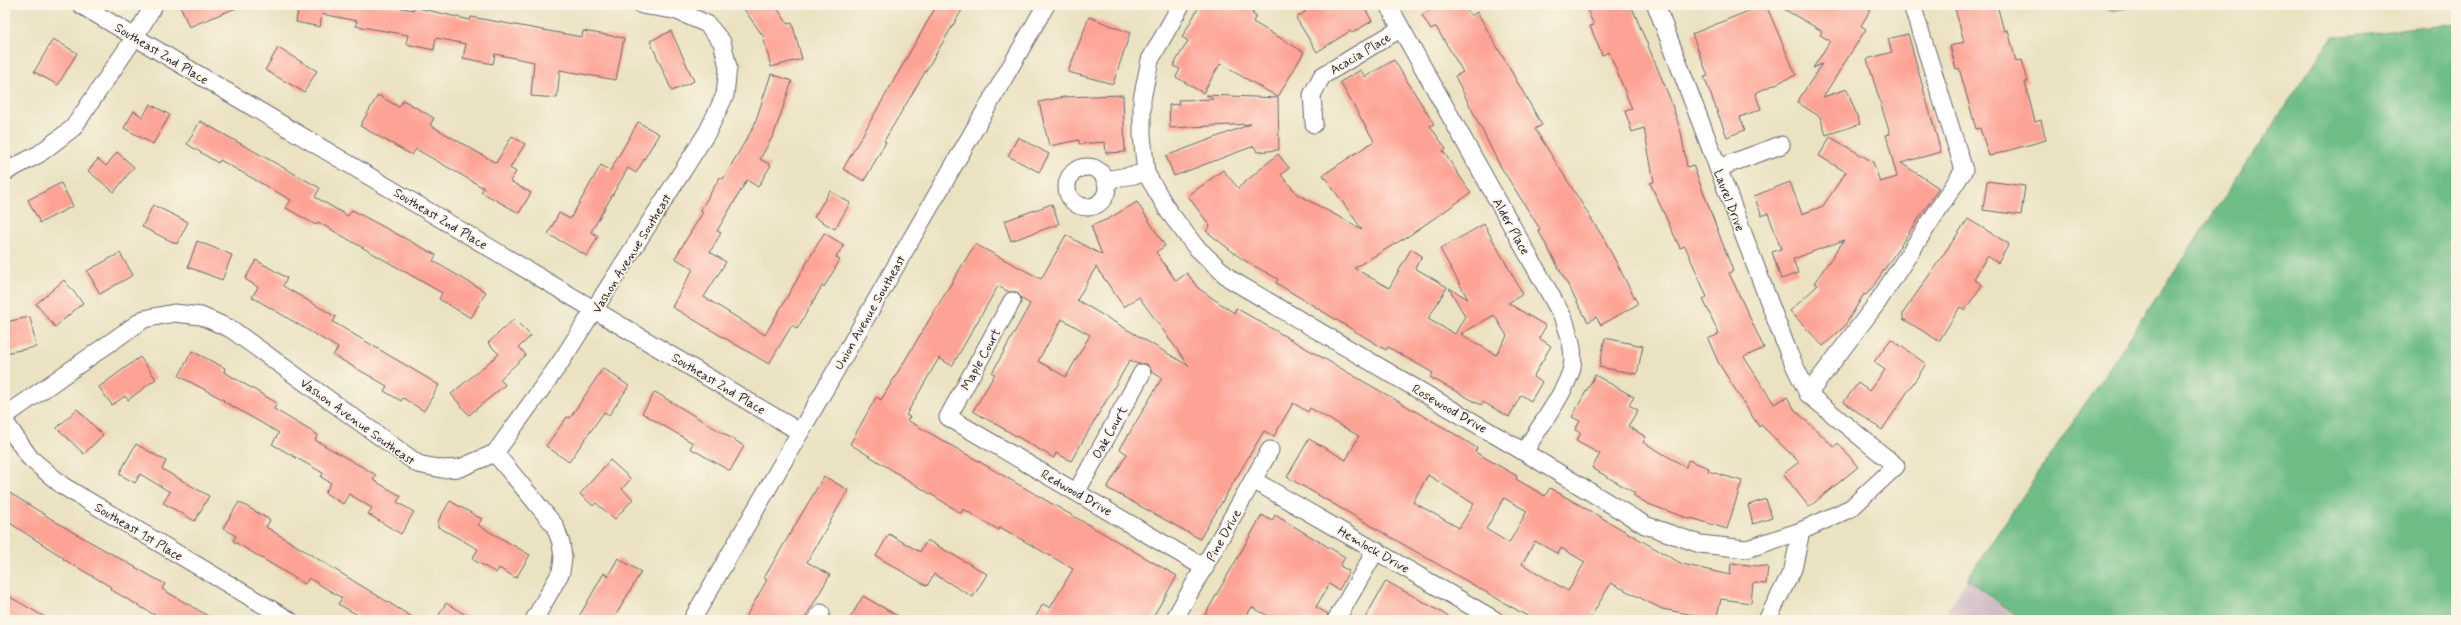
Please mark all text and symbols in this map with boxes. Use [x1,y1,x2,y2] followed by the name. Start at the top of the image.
[111,20,211,89] street label: Southeast 2nd Place
[1327,29,1394,79] street label: Acacia Place
[1709,167,1748,234] street label: Laurel Drive
[390,185,490,254] street label: Southeast 2nd Place
[588,191,676,317] street label: Vashon Avenue Southeast
[1488,195,1533,258] street label: Alder Place
[831,252,910,373] street label: Union Avenue Southeast
[957,326,1005,394] street label: Maple Court
[668,350,768,419] street label: Southeast 2nd Place
[296,375,418,470] street label: Vashon Avenue Southeast
[1409,381,1490,438] street label: Rosewood Drive
[1089,403,1132,462] street label: Oak Court
[1038,466,1115,521] street label: Redwood Drive
[91,499,186,565] street label: Southeast 1st Place
[1203,507,1246,565] street label: Pine Drive
[1334,523,1412,578] street label: Hemlock Drive

